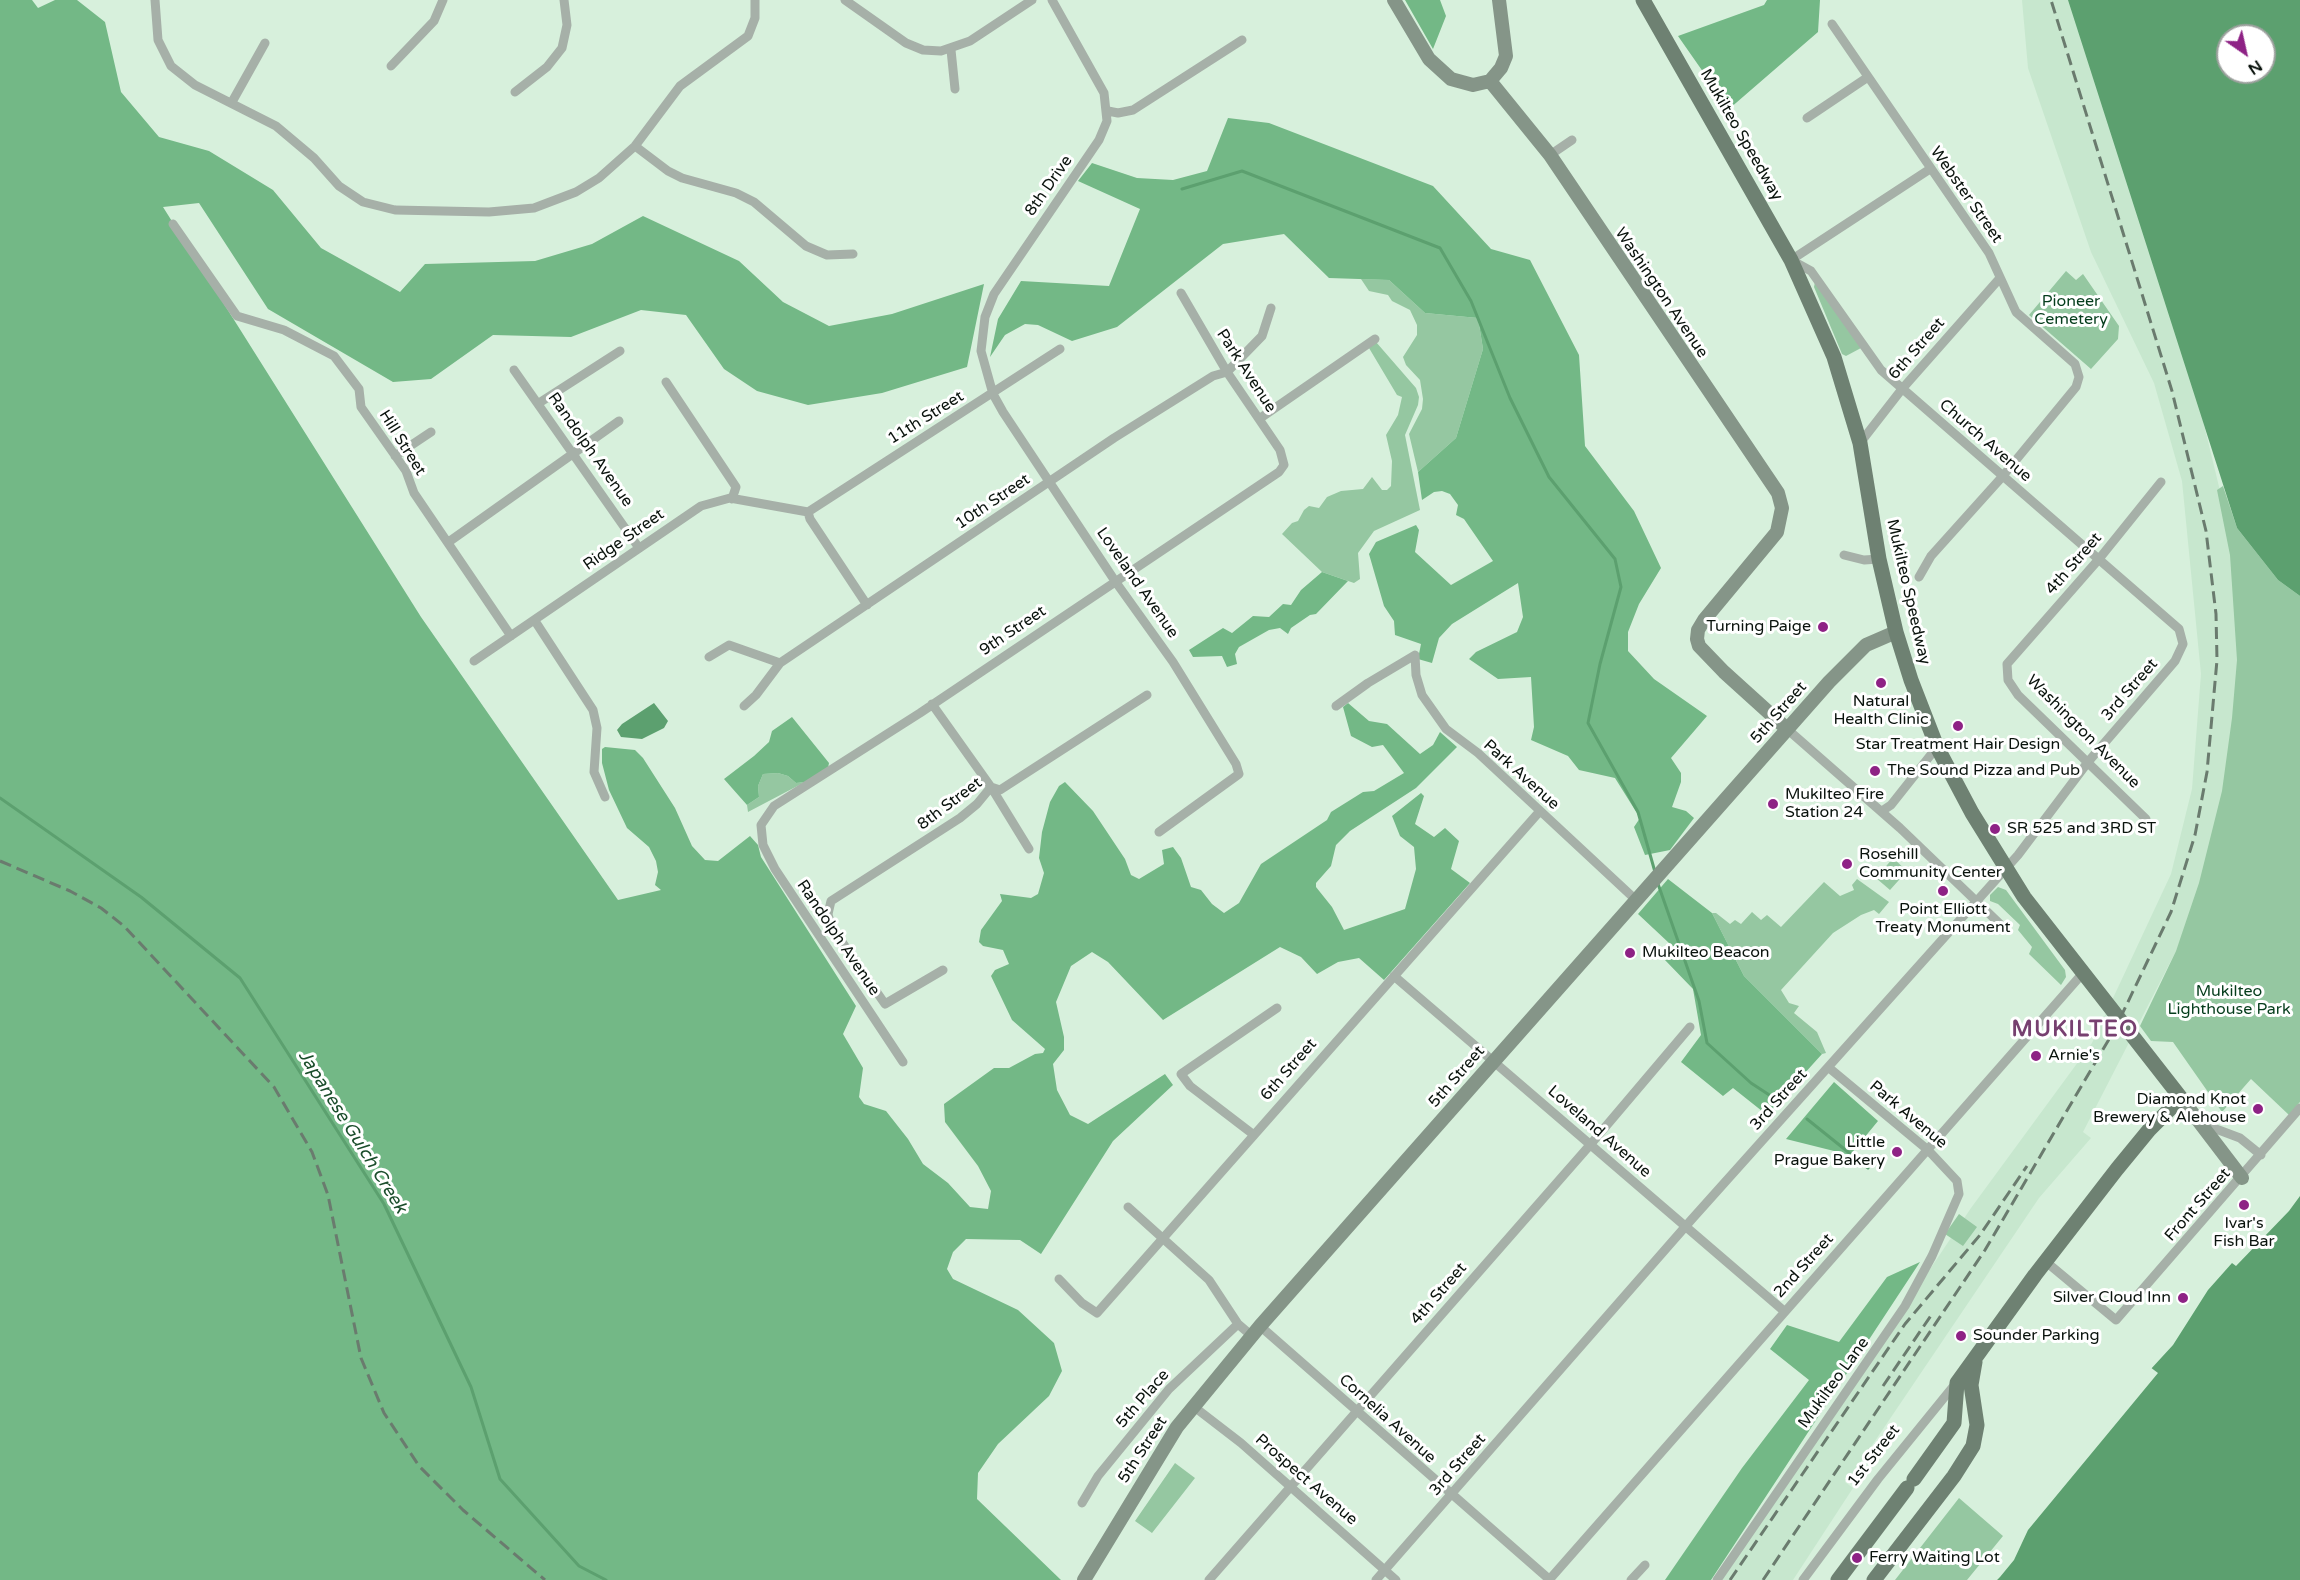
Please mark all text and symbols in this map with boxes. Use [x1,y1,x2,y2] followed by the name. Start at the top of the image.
[2216,24,2276,84] north arrow
[2244,55,2266,79] text: N
[1696,66,1786,204] street label: Mukilteo Speedway
[1926,143,2006,247] street label: Webster Street
[1021,152,1077,220] street label: 8th Drive
[1610,224,1712,362] street label: Washington Avenue
[2034,292,2108,330] park label: Pioneer Cemetery
[1885,314,1949,384] street label: 6th Street
[1212,326,1280,416] street label: Park Avenue
[885,387,967,449] street label: 11th Street
[543,389,637,511] street label: Randolph Avenue
[1935,396,2035,486] street label: Church Avenue
[374,407,430,479] street label: Hill Street
[952,470,1034,534] street label: 10th Street
[580,505,668,575] street label: Ridge Street
[1882,517,1934,667] street label: Mukilteo Speedway
[1092,524,1182,642] street label: Loveland Avenue
[2042,529,2106,599] street label: 4th Street
[976,602,1050,660] street label: 9th Street
[1706,617,1811,637] place label: Turning Paige
[1816,620,1830,634] marker: Turning Paige
[2098,655,2162,725] street label: 3rd Street
[2022,671,2144,793] street label: Washington Avenue
[1874,676,1888,690] marker: Natural Health Clinic
[1747,678,1811,748] street label: 5th Street
[1833,692,1929,730] place label: Natural Health Clinic
[1951,719,1965,733] marker: Star Treatment Hair Design
[1856,735,2060,755] place label: Star Treatment Hair Design
[1479,736,1563,814] street label: Park Avenue
[1887,761,2080,781] place label: The Sound Pizza and Pub
[1868,764,1882,778] marker: The Sound Pizza and Pub
[914,774,986,834] street label: 8th Street
[1785,785,1884,823] place label: Mukilteo Fire Station 24
[1766,797,1780,811] marker: Mukilteo Fire Station 24
[2007,819,2156,839] place label: SR 525 and 3RD ST
[1988,822,2002,836] marker: SR 525 and 3RD ST
[1859,845,2002,883] place label: Rosehill Community Center
[1840,857,1854,871] marker: Rosehill Community Center
[792,877,884,999] street label: Randolph Avenue
[1936,884,1950,898] marker: Point Elliott Treaty Monument
[1875,900,2011,938] place label: Point Elliott Treaty Monument
[1642,943,1770,963] place label: Mukilteo Beacon
[1623,946,1637,960] marker: Mukilteo Beacon
[2167,982,2291,1020] park label: Mukilteo Lighthouse Park
[2011,1017,2139,1043] district label: MUKILTEO
[1257,1035,1321,1105] street label: 6th Street
[1425,1042,1489,1112] street label: 5th Street
[2048,1046,2100,1066] place label: Arnie's
[293,1047,411,1217] water label: Japanese Gulch Creek
[2029,1049,2043,1063] marker: Arnie's
[1746,1065,1812,1135] street label: 3rd Street
[1865,1077,1951,1153] street label: Park Avenue
[1543,1082,1655,1182] street label: Loveland Avenue
[2093,1090,2246,1128] place label: Diamond Knot Brewery & Alehouse
[2251,1102,2265,1116] marker: Diamond Knot Brewery & Alehouse
[1774,1133,1885,1171] place label: Little Prague Bakery
[1890,1145,1904,1159] marker: Little Prague Bakery
[2161,1165,2235,1245] street label: Front Street
[2237,1198,2251,1212] marker: Ivar's Fish Bar
[2213,1214,2275,1252] place label: Ivar's Fish Bar
[1770,1230,1838,1302] street label: 2nd Street
[1407,1259,1471,1329] street label: 4th Street
[2053,1288,2171,1308] place label: Silver Cloud Inn
[2176,1291,2190,1305] marker: Silver Cloud Inn
[1973,1326,2100,1346] place label: Sounder Parking
[1954,1329,1968,1343] marker: Sounder Parking
[1795,1334,1873,1432] street label: Mukilteo Lane
[1112,1366,1174,1432] street label: 5th Place
[1335,1370,1439,1468] street label: Cornelia Avenue
[1114,1413,1172,1487] street label: 5th Street
[1844,1421,1904,1491] street label: 1st Street
[1251,1430,1361,1530] street label: Prospect Avenue
[1426,1430,1490,1500] street label: 3rd Street
[1869,1548,2000,1568] place label: Ferry Waiting Lot
[1850,1551,1864,1565] marker: Ferry Waiting Lot

